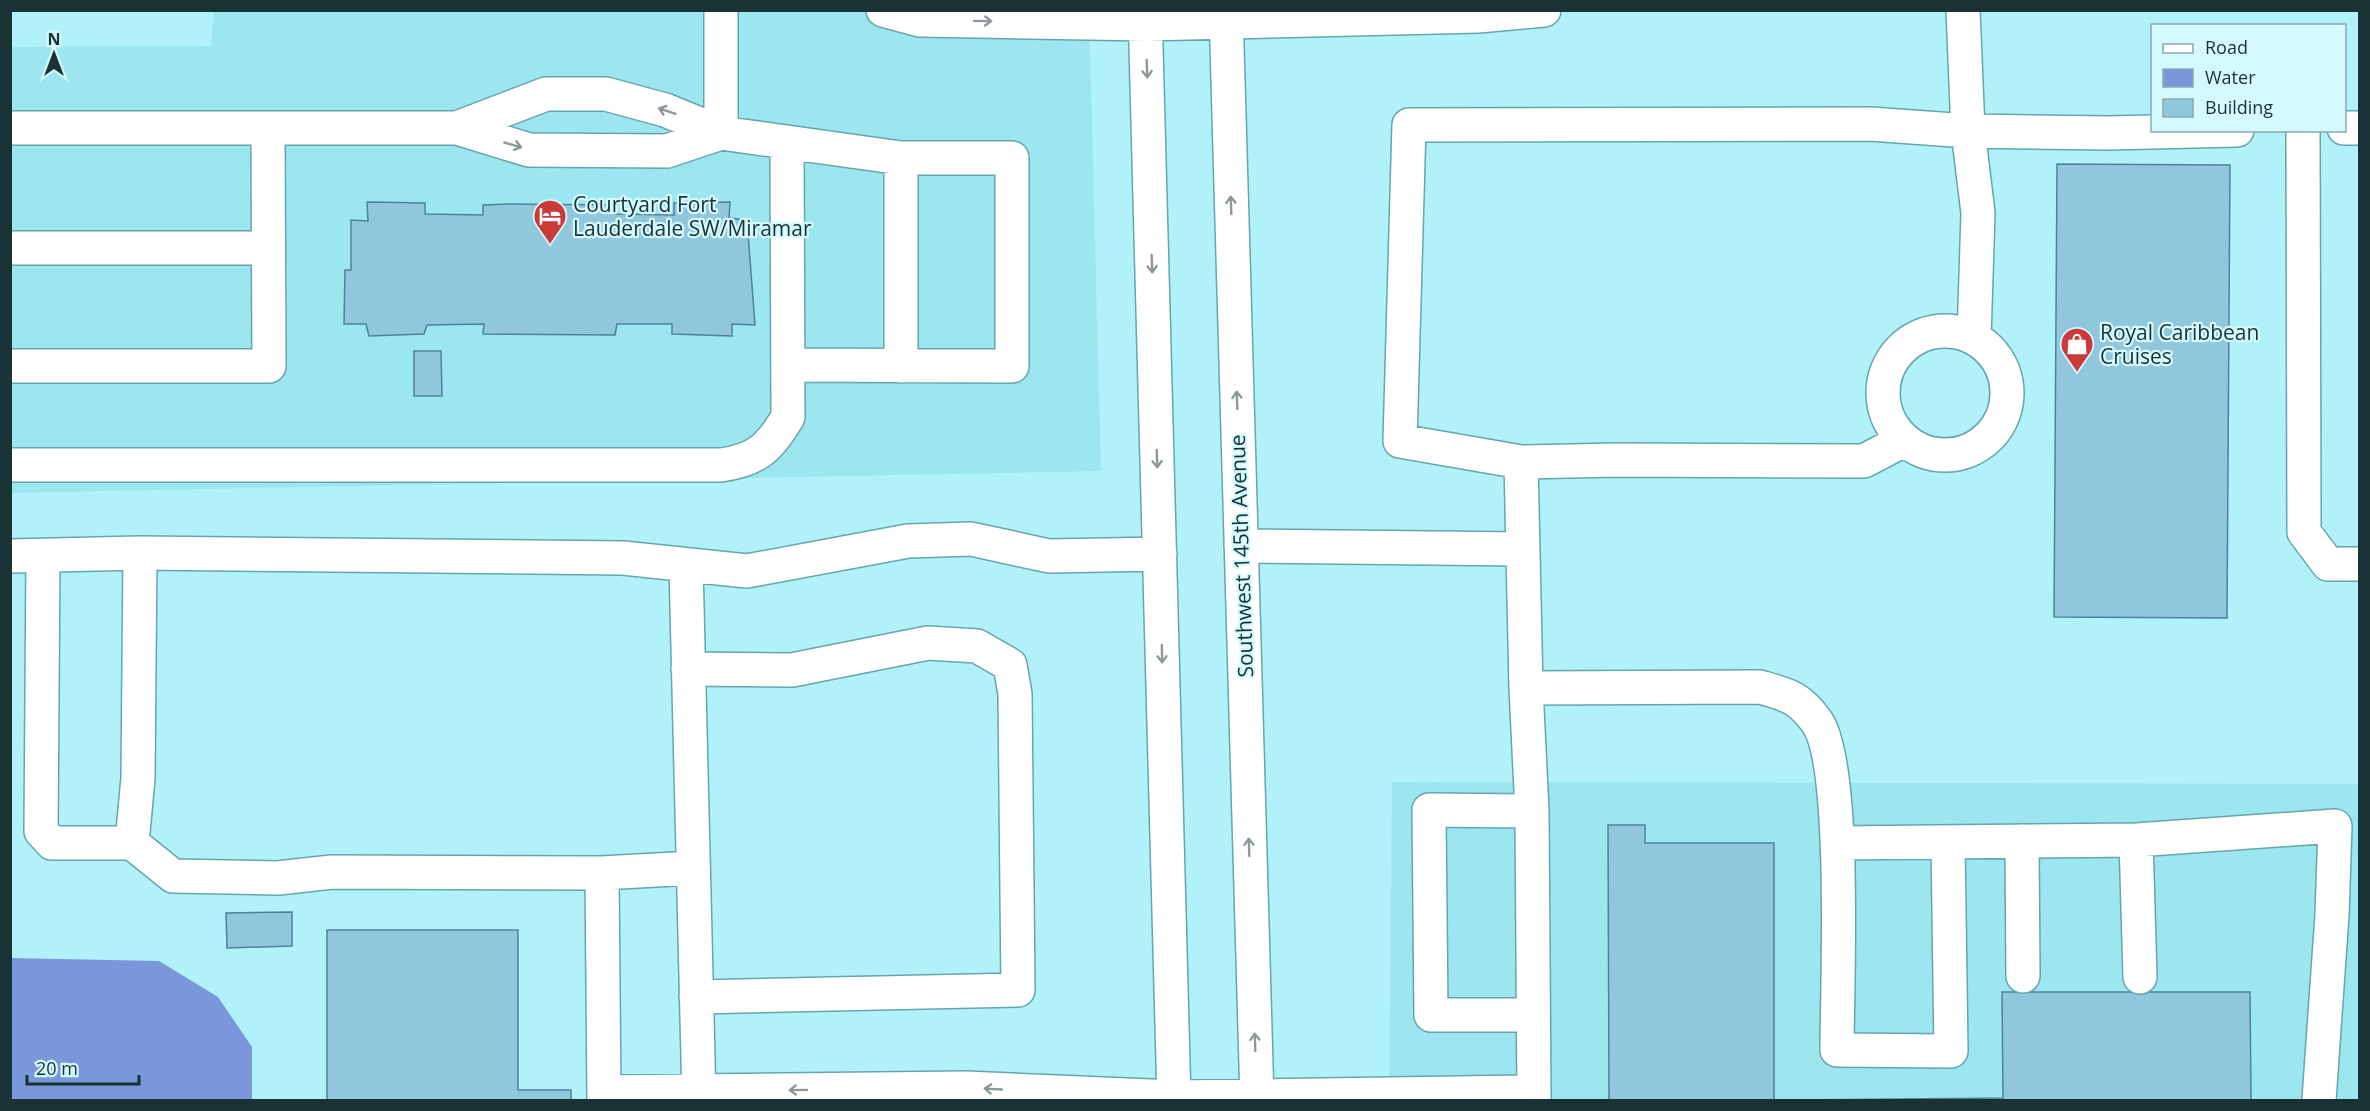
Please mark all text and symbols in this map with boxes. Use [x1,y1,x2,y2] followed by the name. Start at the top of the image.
[972,15,992,27] one-way arrow
[24,24,84,84] north arrow
[2151,24,2346,132] legend
[47,28,61,50] text: N
[2205,35,2248,59] text: Road
[1141,58,1153,78] one-way arrow
[2205,65,2256,89] text: Water
[2205,95,2273,119] text: Building
[658,105,677,116] one-way arrow
[503,140,522,151] one-way arrow
[573,190,812,242] place label: Courtyard Fort Lauderdale SW/Miramar
[1226,196,1237,216] one-way arrow
[532,198,568,245] hotel icon: Courtyard Fort Lauderdale SW/Miramar
[1146,253,1158,273] one-way arrow
[2100,318,2259,370] place label: Royal Caribbean Cruises
[2059,326,2095,373] shop icon: Royal Caribbean Cruises
[1231,391,1242,411] one-way arrow
[1223,434,1259,678] street label: Southwest 145th Avenue
[1152,448,1163,468] one-way arrow
[1157,643,1168,663] one-way arrow
[1244,838,1255,858] one-way arrow
[1249,1033,1261,1053] one-way arrow
[27,1048,140,1086] scale bar
[36,1056,78,1080] text: 20 m
[983,1083,1003,1094] one-way arrow
[788,1084,808,1095] one-way arrow

